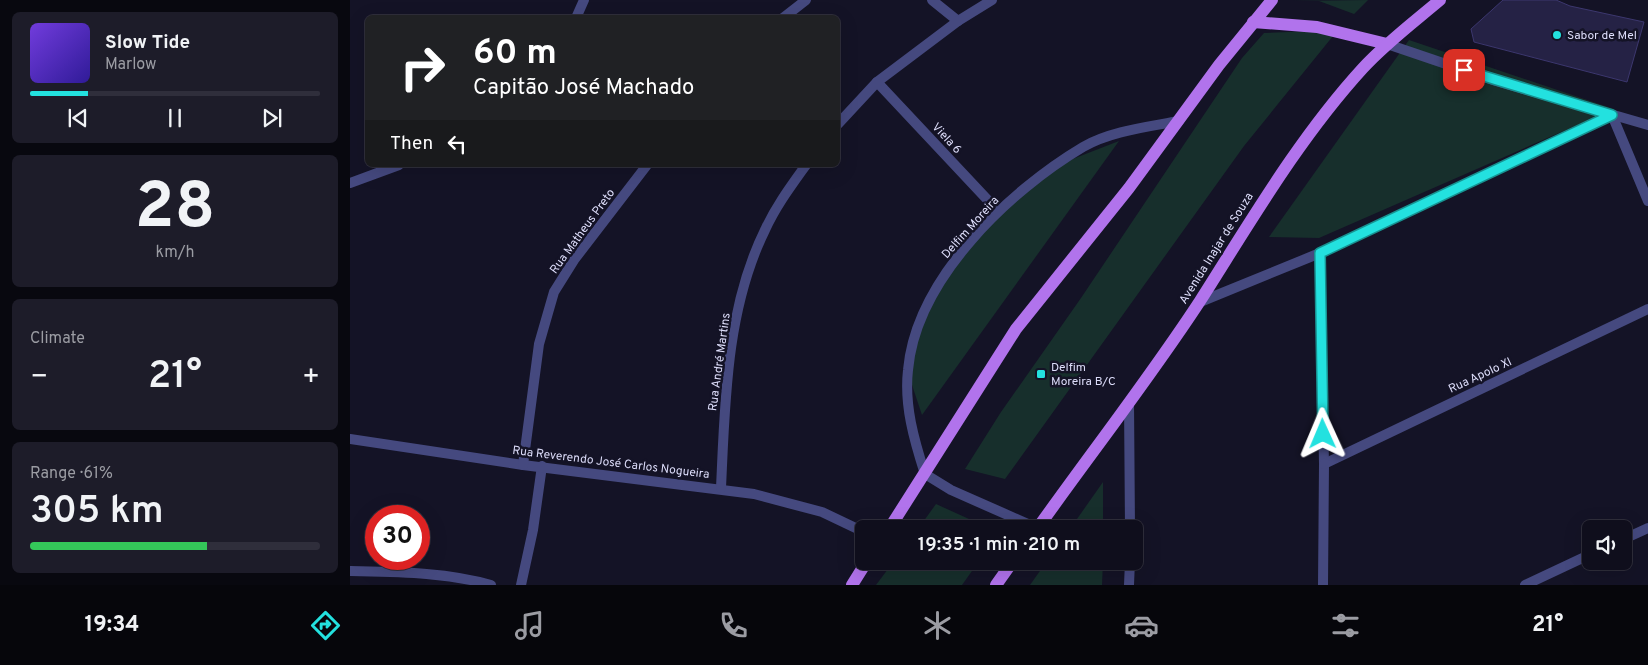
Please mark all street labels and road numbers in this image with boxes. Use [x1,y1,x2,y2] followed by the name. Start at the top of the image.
[928,120,965,158] street label: Viela 6
[547,186,619,277] street label: Rua Matheus Preto
[1176,190,1258,307] street label: Avenida Inajar de Souza
[938,193,1003,262] street label: Delfim Moreira
[705,312,735,412] street label: Rua André Martins
[1446,354,1515,398] street label: Rua Apolo XI
[511,443,710,483] street label: Rua Reverendo José Carlos Nogueira

